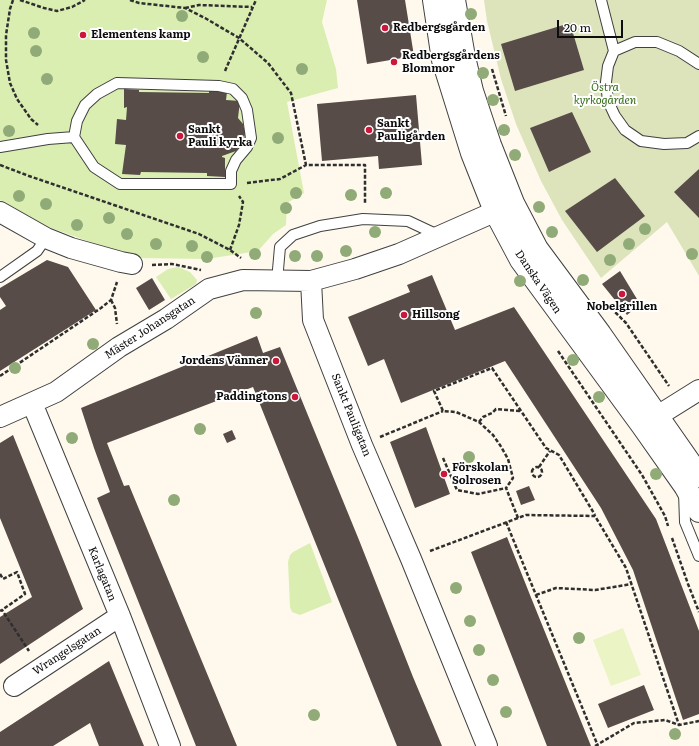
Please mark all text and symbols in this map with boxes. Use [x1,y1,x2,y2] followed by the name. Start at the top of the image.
[559,12,625,38] scale bar
[564,18,591,36] text: 20 m
[393,21,485,35] place label: Redbergsgården
[380,23,390,33] marker: Redbergsgården
[91,28,191,42] place label: Elementens kamp
[78,30,88,40] marker: Elementens kamp
[402,49,500,75] place label: Redbergsgårdens Blommor
[389,57,399,67] marker: Redbergsgårdens Blommor
[574,81,636,107] park label: Östra kyrkogården
[377,117,445,143] place label: Sankt Pauligården
[188,123,252,149] place label: Sankt Pauli kyrka
[364,125,374,135] marker: Sankt Pauligården
[175,131,185,141] marker: Sankt Pauli kyrka
[512,248,564,316] street label: Danska Vägen
[617,289,627,299] marker: Nobelgrillen
[102,294,198,362] street label: Mäster Johansgatan
[587,300,657,314] place label: Nobelgrillen
[412,308,460,322] place label: Hillsong
[399,310,409,320] marker: Hillsong
[179,354,268,368] place label: Jordens Vänner
[271,356,281,366] marker: Jordens Vänner
[328,371,374,459] street label: Sankt Pauligatan
[216,390,287,404] place label: Paddingtons
[290,392,300,402] marker: Paddingtons
[452,461,509,487] place label: Förskolan Solrosen
[439,469,449,479] marker: Förskolan Solrosen
[85,545,119,603] street label: Karlagatan
[30,624,104,678] street label: Wrangelsgatan

